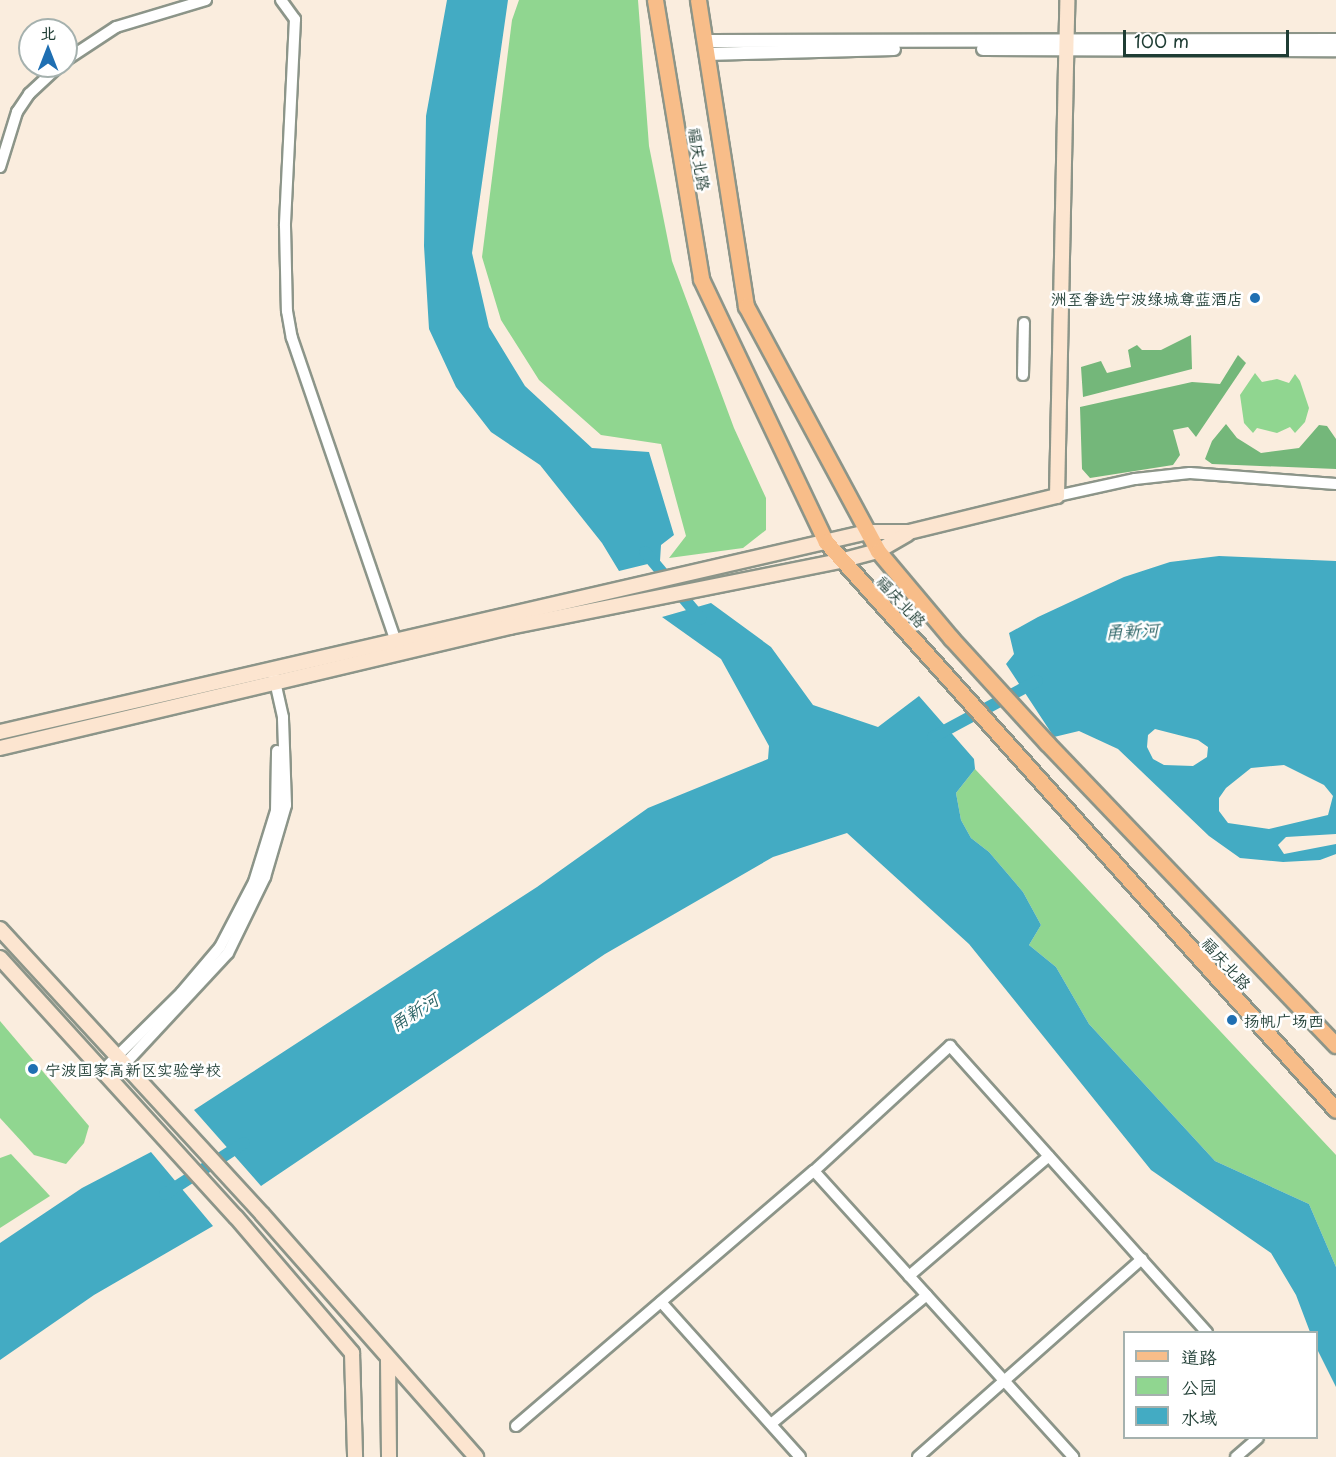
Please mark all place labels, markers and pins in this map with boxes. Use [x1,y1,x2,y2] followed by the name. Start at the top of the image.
[1051,288,1243,308] place label: 洲至奢选宁波绿城尊蓝酒店
[1248,291,1262,305] marker: 洲至奢选宁波绿城尊蓝酒店
[1244,1010,1324,1030] place label: 扬帆广场西
[1225,1013,1239,1027] marker: 扬帆广场西
[45,1059,221,1079] place label: 宁波国家高新区实验学校
[26,1062,40,1076] marker: 宁波国家高新区实验学校

